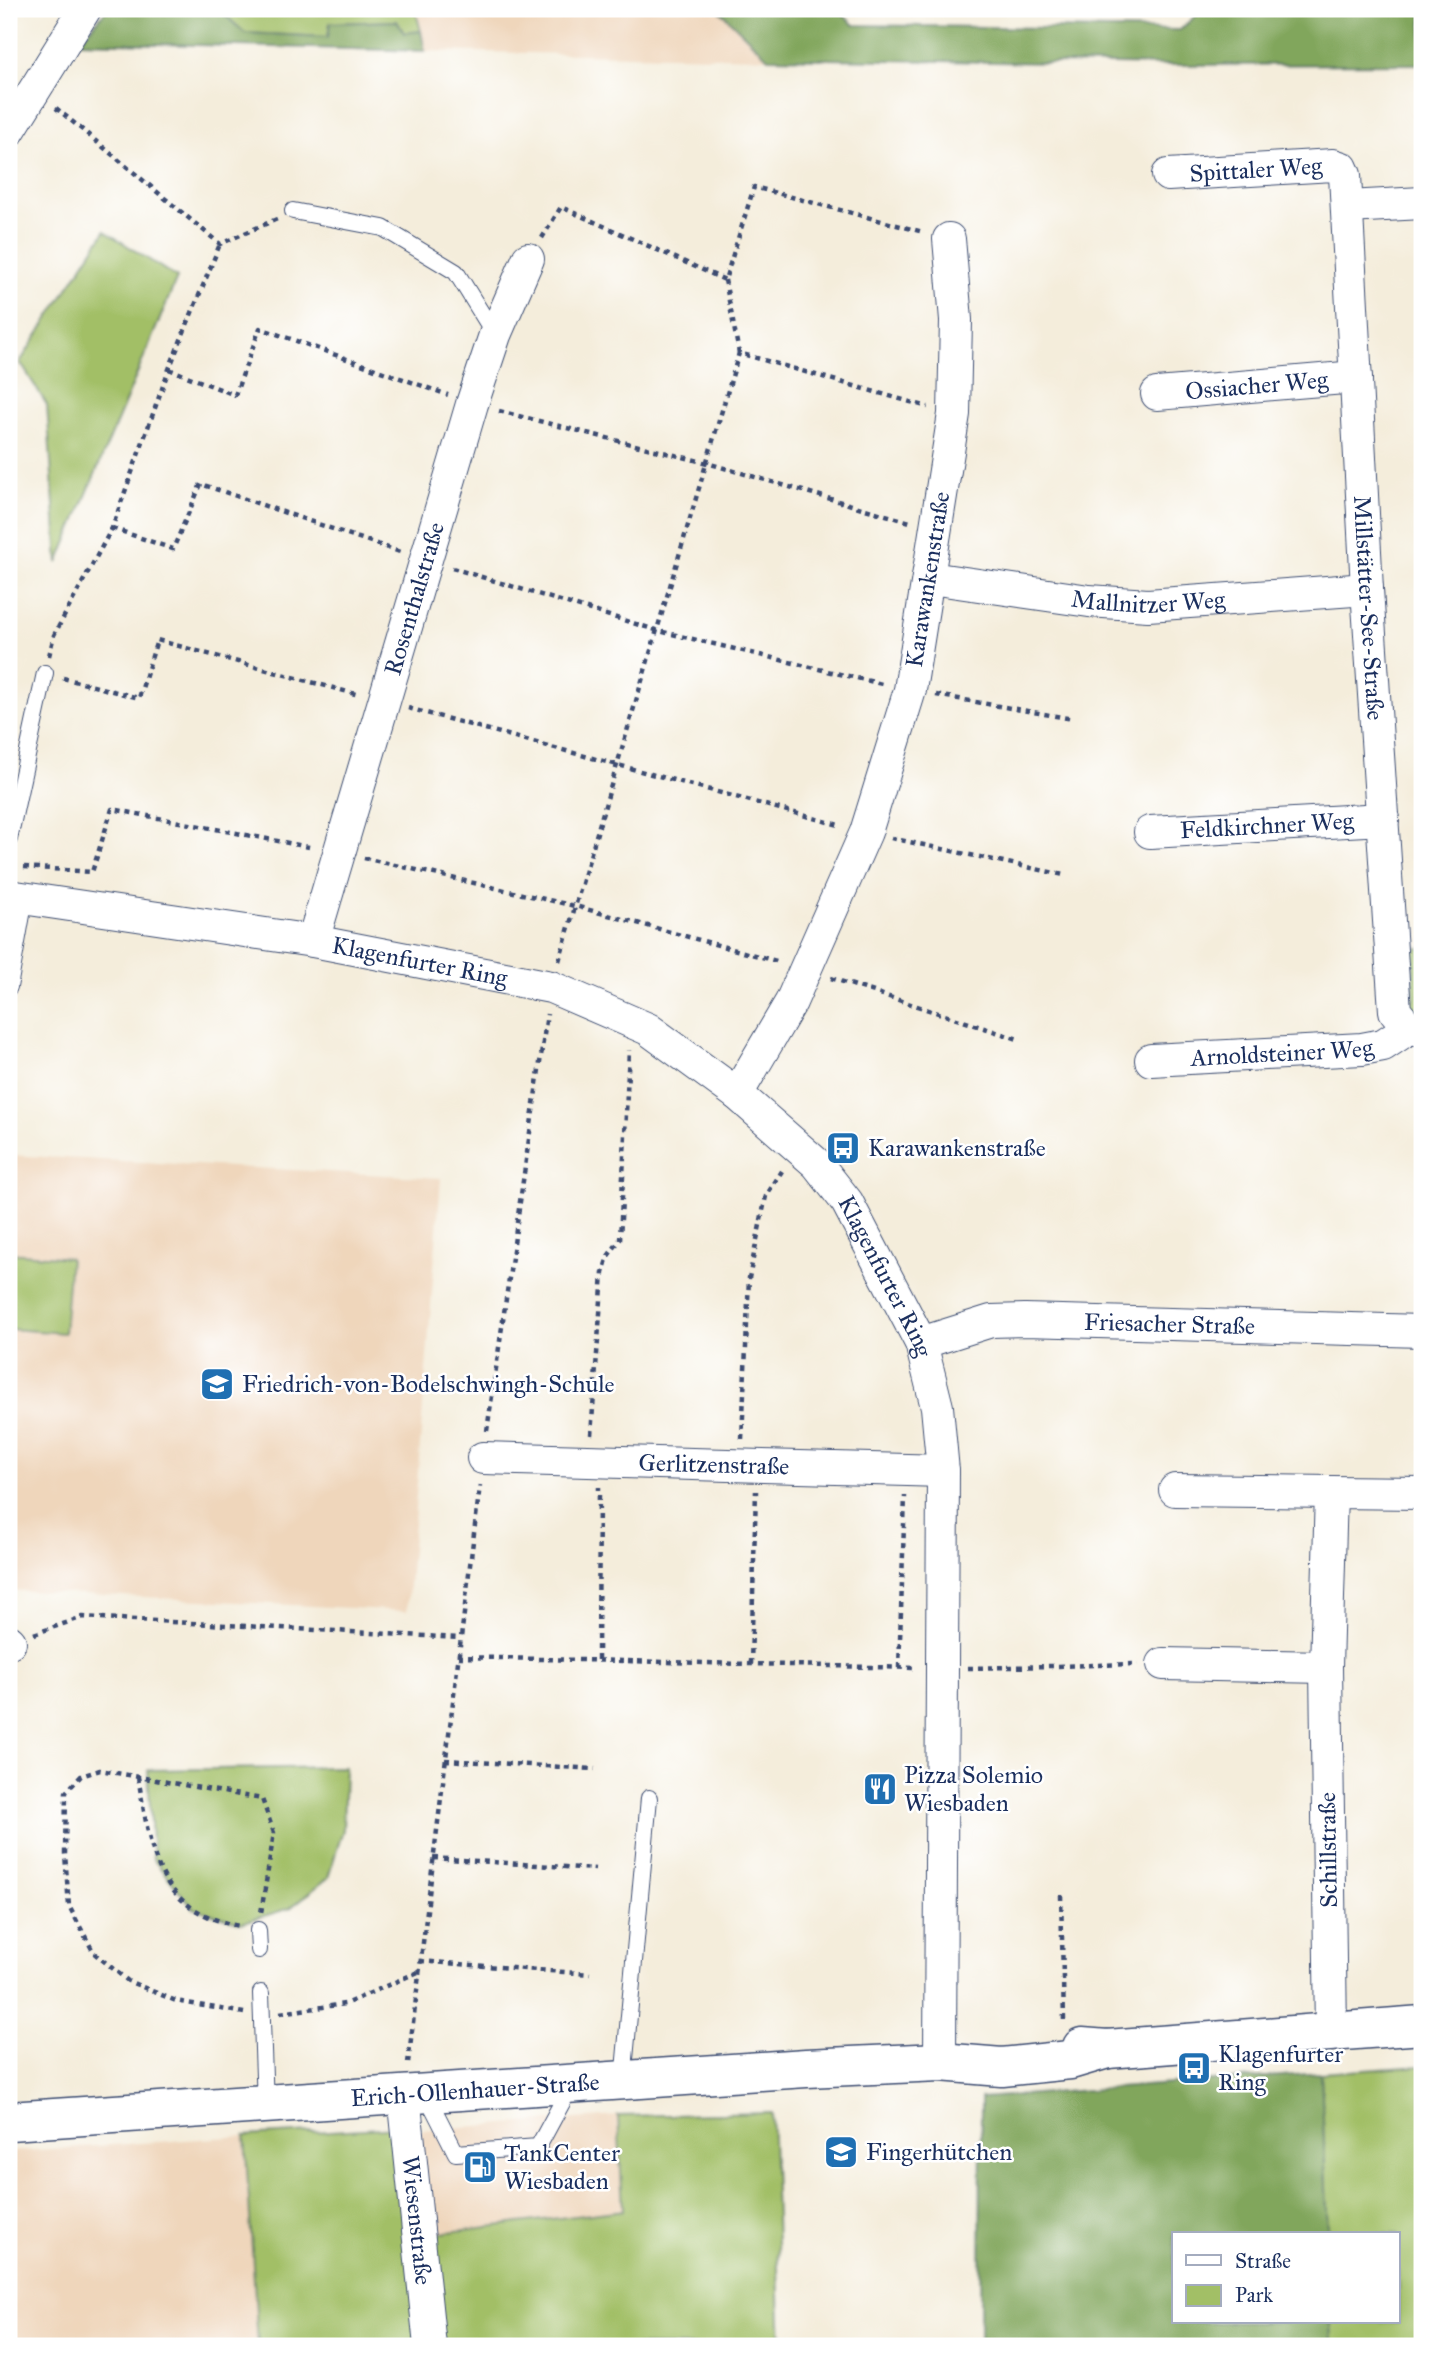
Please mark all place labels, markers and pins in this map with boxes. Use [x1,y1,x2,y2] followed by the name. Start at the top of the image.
[824,1129,862,1167] bus stop icon: Karawankenstraße
[868,1133,1046,1163] place label: Karawankenstraße
[198,1365,236,1403] school or university icon: Friedrich-von-Bodelschwingh-Schule
[242,1369,615,1399] place label: Friedrich-von-Bodelschwingh-Schule
[904,1760,1043,1818] place label: Pizza Solemio Wiesbaden
[861,1770,899,1808] restaurant icon: Pizza Solemio Wiesbaden
[1218,2039,1343,2097] place label: Klagenfurter Ring
[1175,2049,1213,2087] bus stop icon: Klagenfurter Ring
[822,2133,860,2171] school or university icon: Fingerhütchen
[866,2137,1012,2167] place label: Fingerhütchen
[504,2138,620,2196] place label: TankCenter Wiesbaden
[461,2148,499,2186] fuel station icon: TankCenter Wiesbaden

